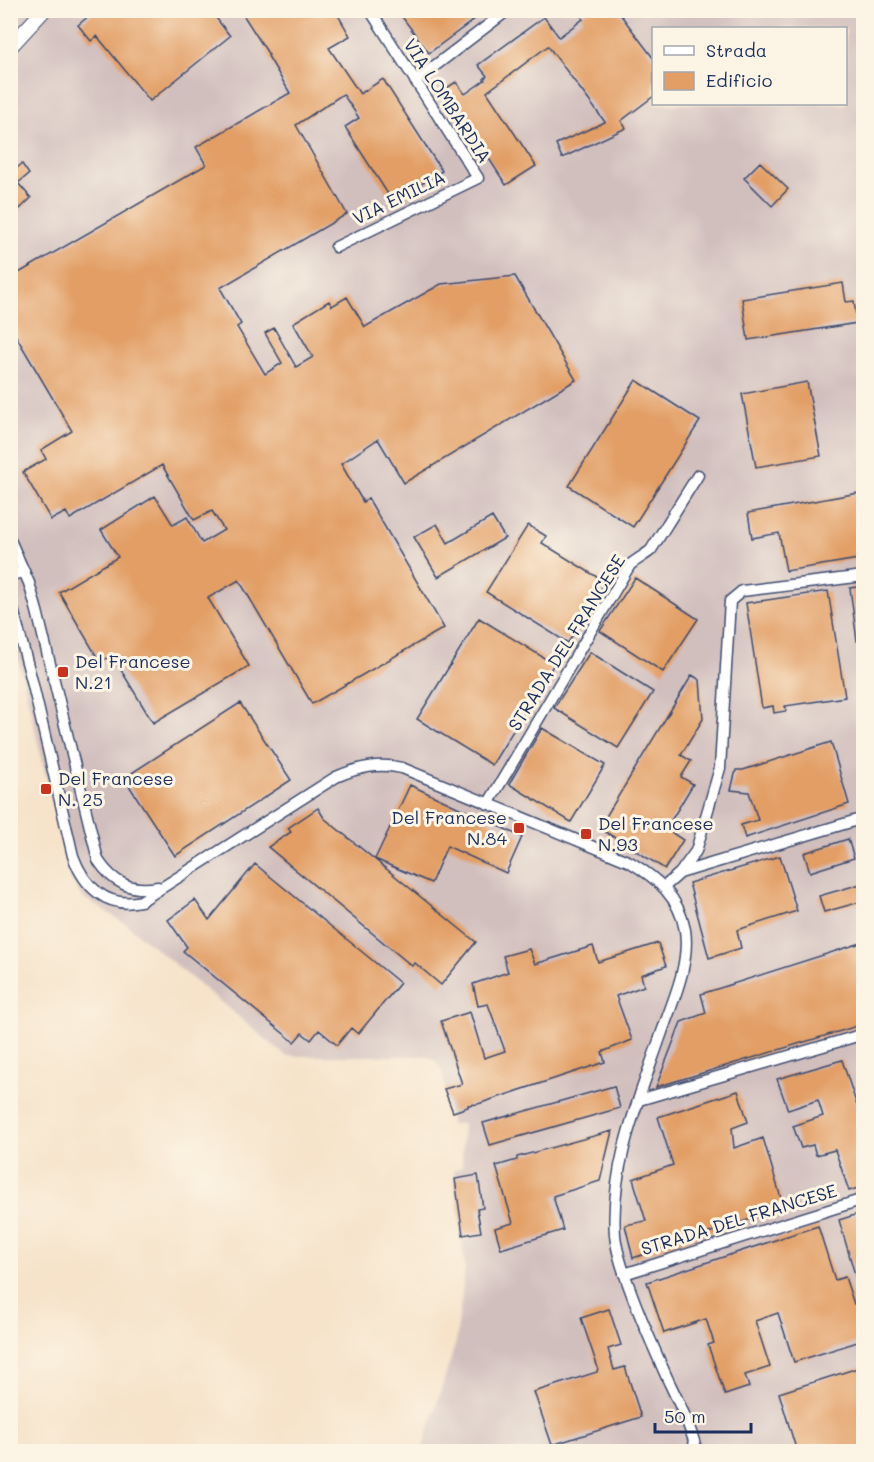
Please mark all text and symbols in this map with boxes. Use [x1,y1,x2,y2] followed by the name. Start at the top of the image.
[652,27,847,105] legend
[399,34,497,167] street label: VIA LOMBARDIA
[706,38,767,62] text: Strada
[706,68,773,92] text: Edificio
[348,164,449,230] street label: VIA EMILIA
[502,550,630,735] street label: STRADA DEL FRANCESE
[75,649,191,694] place label: Del Francese N.21
[56,665,70,679] marker: Del Francese N.21
[58,766,174,811] place label: Del Francese N. 25
[39,782,53,796] marker: Del Francese N. 25
[391,805,507,850] place label: Del Francese N.84
[598,811,714,856] place label: Del Francese N.93
[512,821,526,835] marker: Del Francese N.84
[579,827,593,841] marker: Del Francese N.93
[638,1178,840,1260] street label: STRADA DEL FRANCESE
[655,1396,751,1434] scale bar
[664,1404,706,1428] text: 50 m

